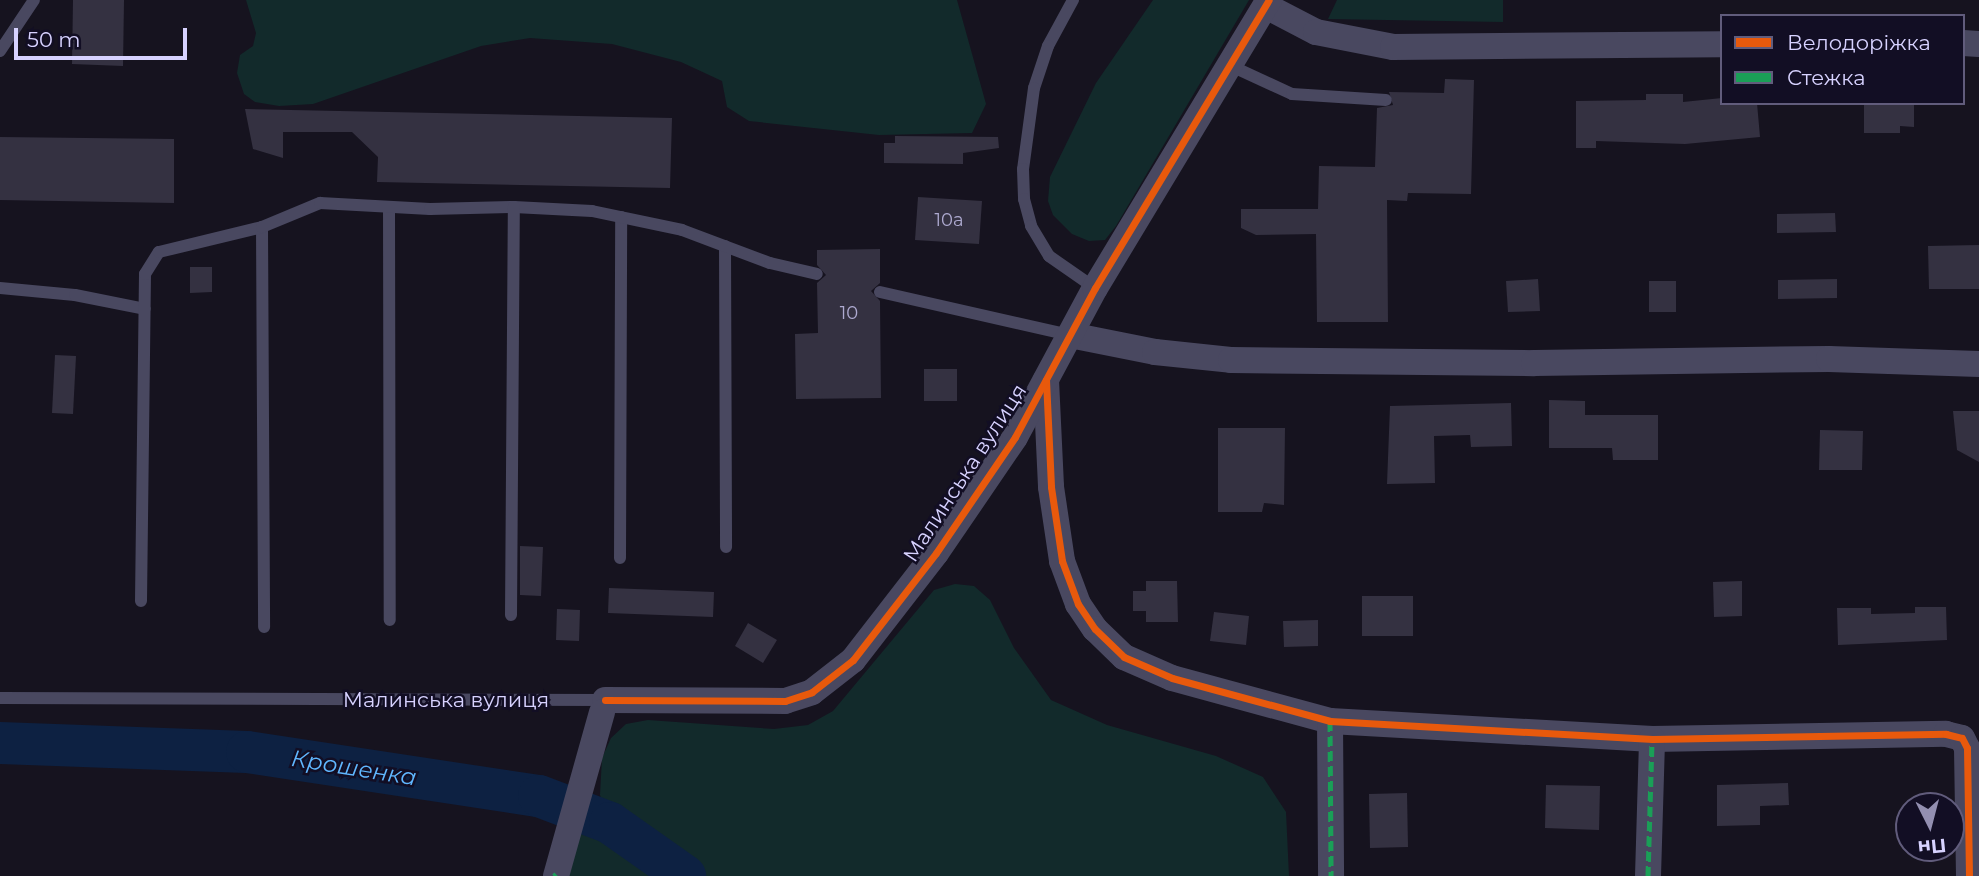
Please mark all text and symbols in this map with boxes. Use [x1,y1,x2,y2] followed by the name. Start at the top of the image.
[18,14,191,58] scale bar
[1720,14,1965,105] legend
[27,27,81,52] text: 50 m
[1787,30,1931,55] text: Велодоріжка
[1787,65,1865,90] text: Стежка
[935,209,963,231] house number: 10а
[840,302,858,324] house number: 10
[898,380,1032,566] street label: Малинська вулиця
[343,687,549,713] street label: Малинська вулиця
[289,744,419,792] water label: Крошенка
[1895,792,1965,862] north arrow
[1917,833,1947,859] text: Пн

